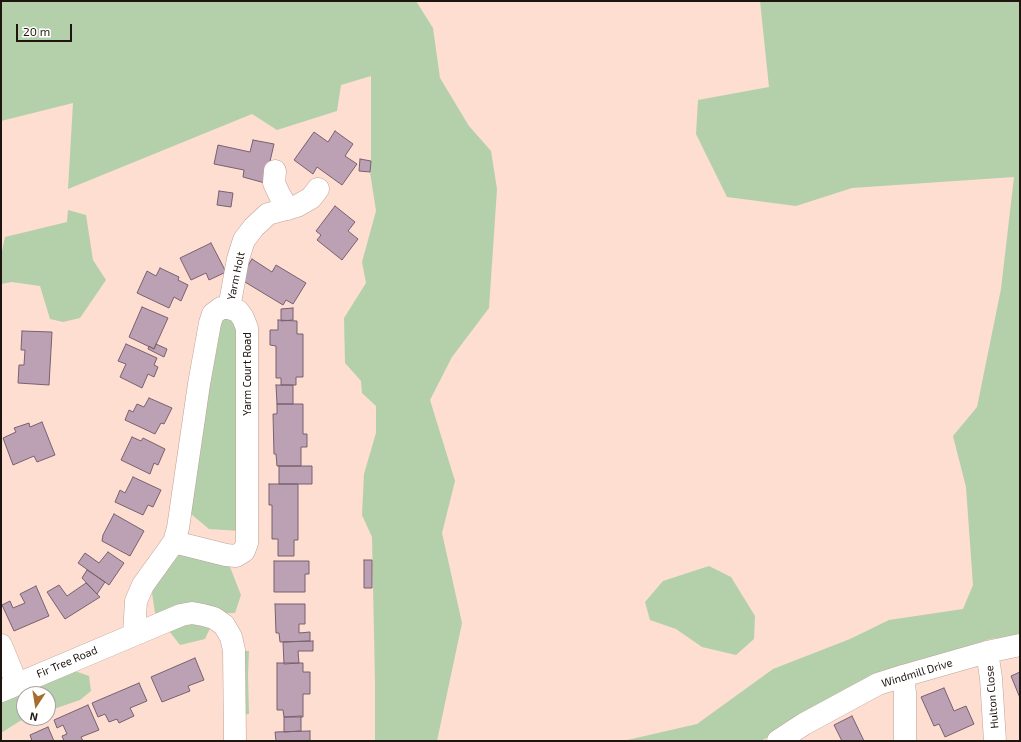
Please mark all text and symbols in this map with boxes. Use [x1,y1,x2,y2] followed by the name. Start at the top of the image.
[18,16,74,42] scale bar
[23,24,50,38] text: 20 m
[224,251,248,301] street label: Yarm Holt
[240,332,254,416] street label: Yarm Court Road
[35,643,99,681] street label: Fir Tree Road
[880,656,954,690] street label: Windmill Drive
[983,665,1001,729] street label: Hulton Close
[16,686,56,726] north arrow
[28,710,39,724] text: N

